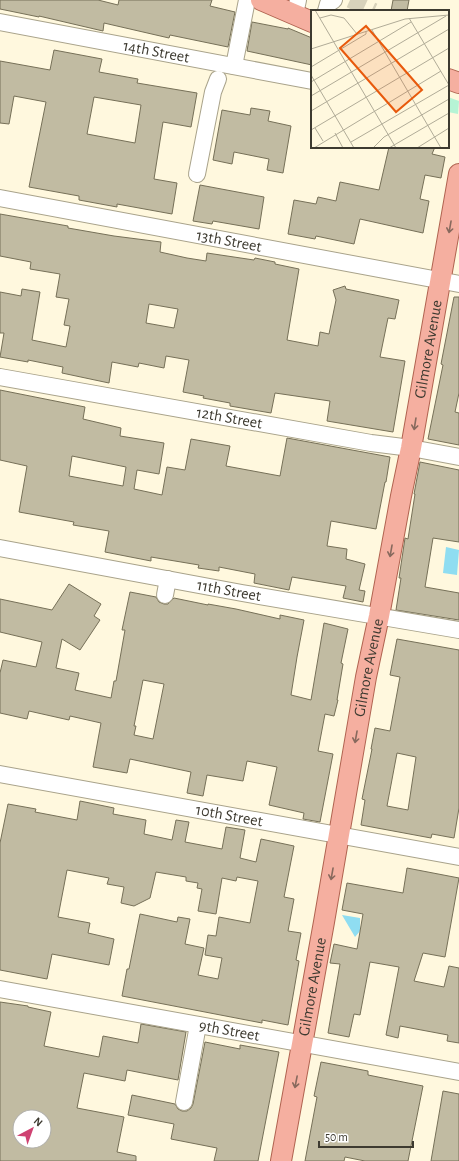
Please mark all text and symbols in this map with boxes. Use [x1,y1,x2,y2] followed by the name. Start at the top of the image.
[311,10,449,148] inset map
[122,37,191,66] street label: 14th Street
[446,220,454,233] one-way arrow
[195,227,263,255] street label: 13th Street
[412,299,445,400] street label: Gilmore Avenue
[195,404,264,432] street label: 12th Street
[411,417,419,430] one-way arrow
[387,544,395,557] one-way arrow
[196,577,262,604] street label: 11th Street
[351,617,386,718] street label: Gilmore Avenue
[352,730,360,743] one-way arrow
[195,802,264,829] street label: 10th Street
[328,867,336,880] one-way arrow
[296,936,329,1037] street label: Gilmore Avenue
[198,1017,261,1044] street label: 9th Street
[291,1075,299,1088] one-way arrow
[12,1109,52,1149] north arrow
[32,1115,45,1128] text: N
[319,1123,413,1149] scale bar
[325,1131,348,1143] text: 50 m

